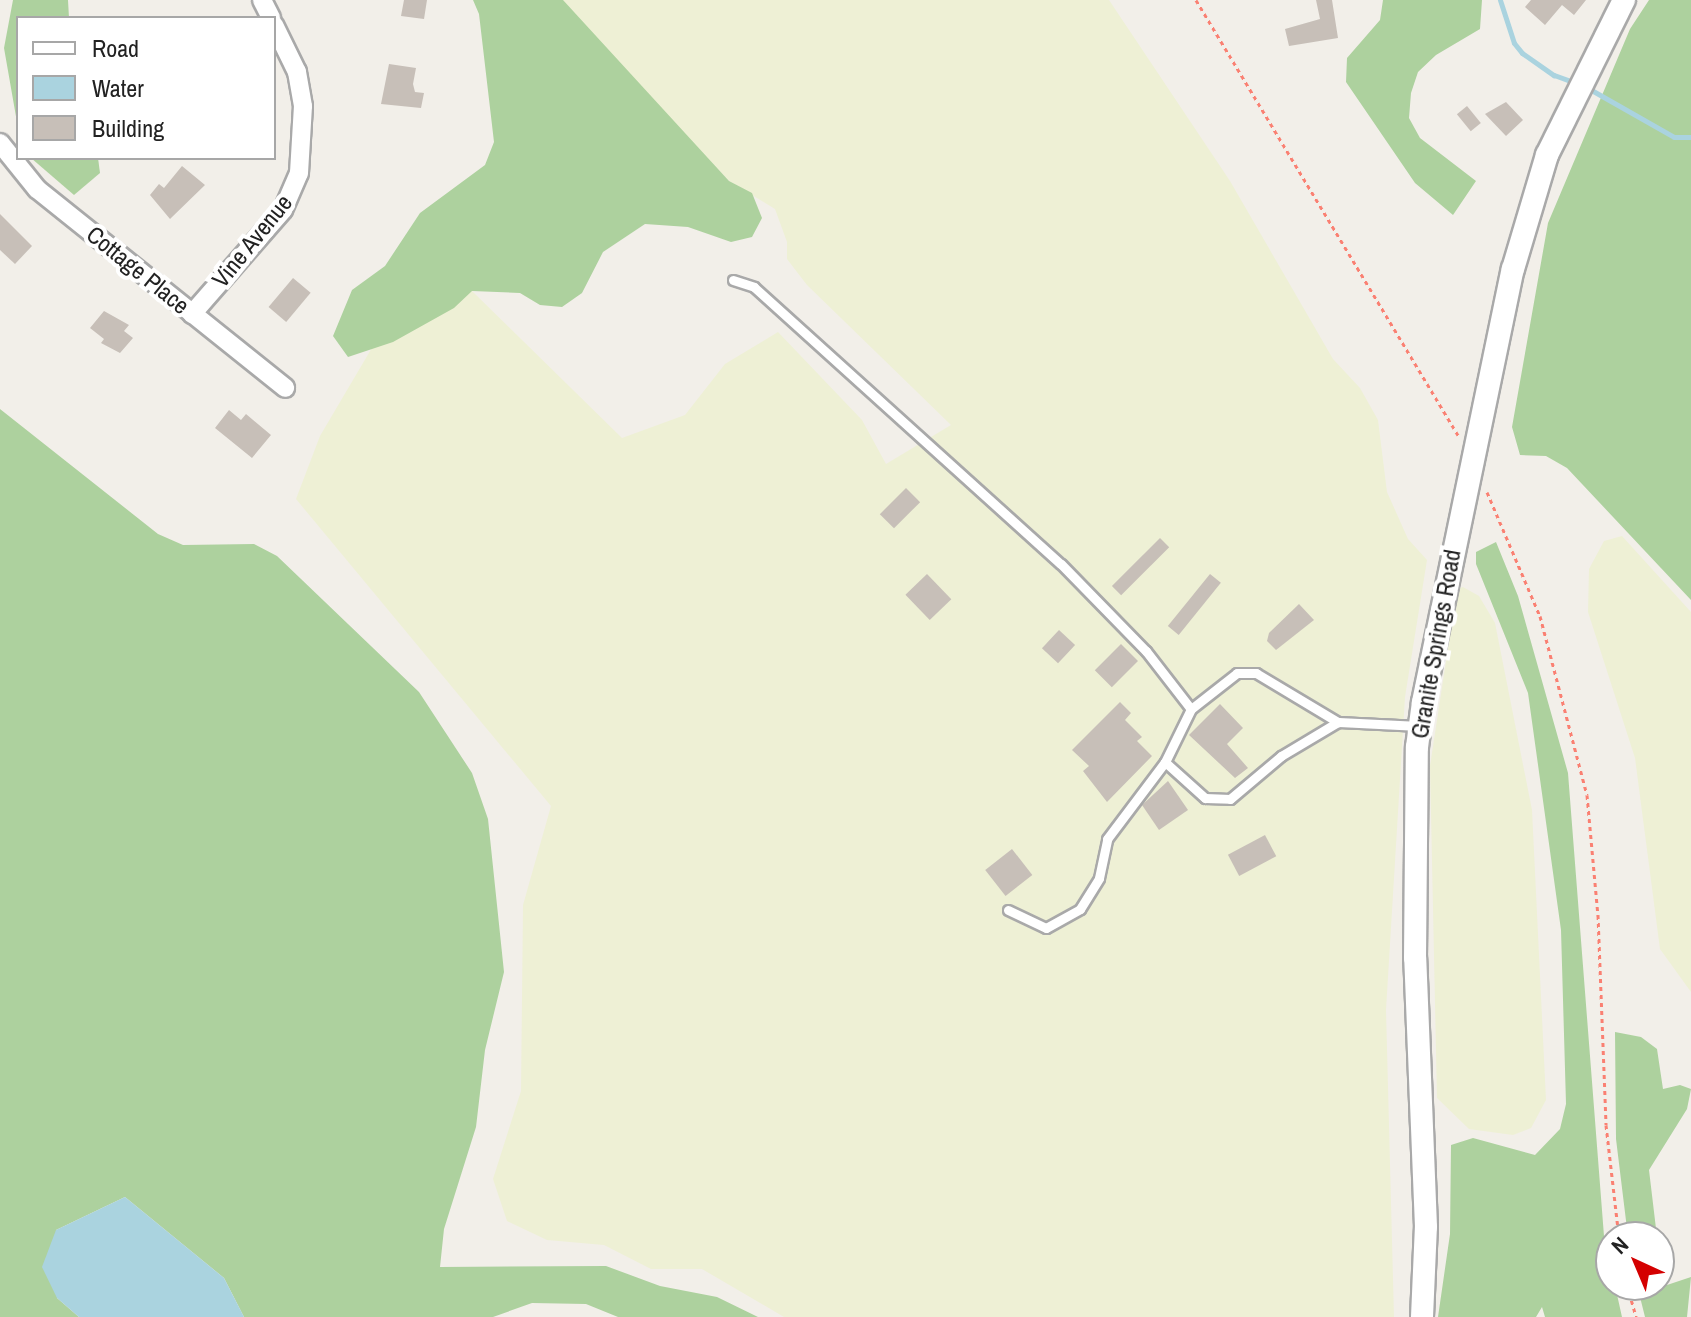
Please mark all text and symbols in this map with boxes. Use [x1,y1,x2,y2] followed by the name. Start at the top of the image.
[16,16,276,160] legend
[92,32,139,64] text: Road
[92,72,144,104] text: Water
[92,112,164,144] text: Building
[206,188,298,294] street label: Vine Avenue
[81,220,195,320] street label: Cottage Place
[1405,547,1467,741] street label: Granite Springs Road
[1595,1221,1675,1301] north arrow
[1605,1230,1635,1260] text: N

